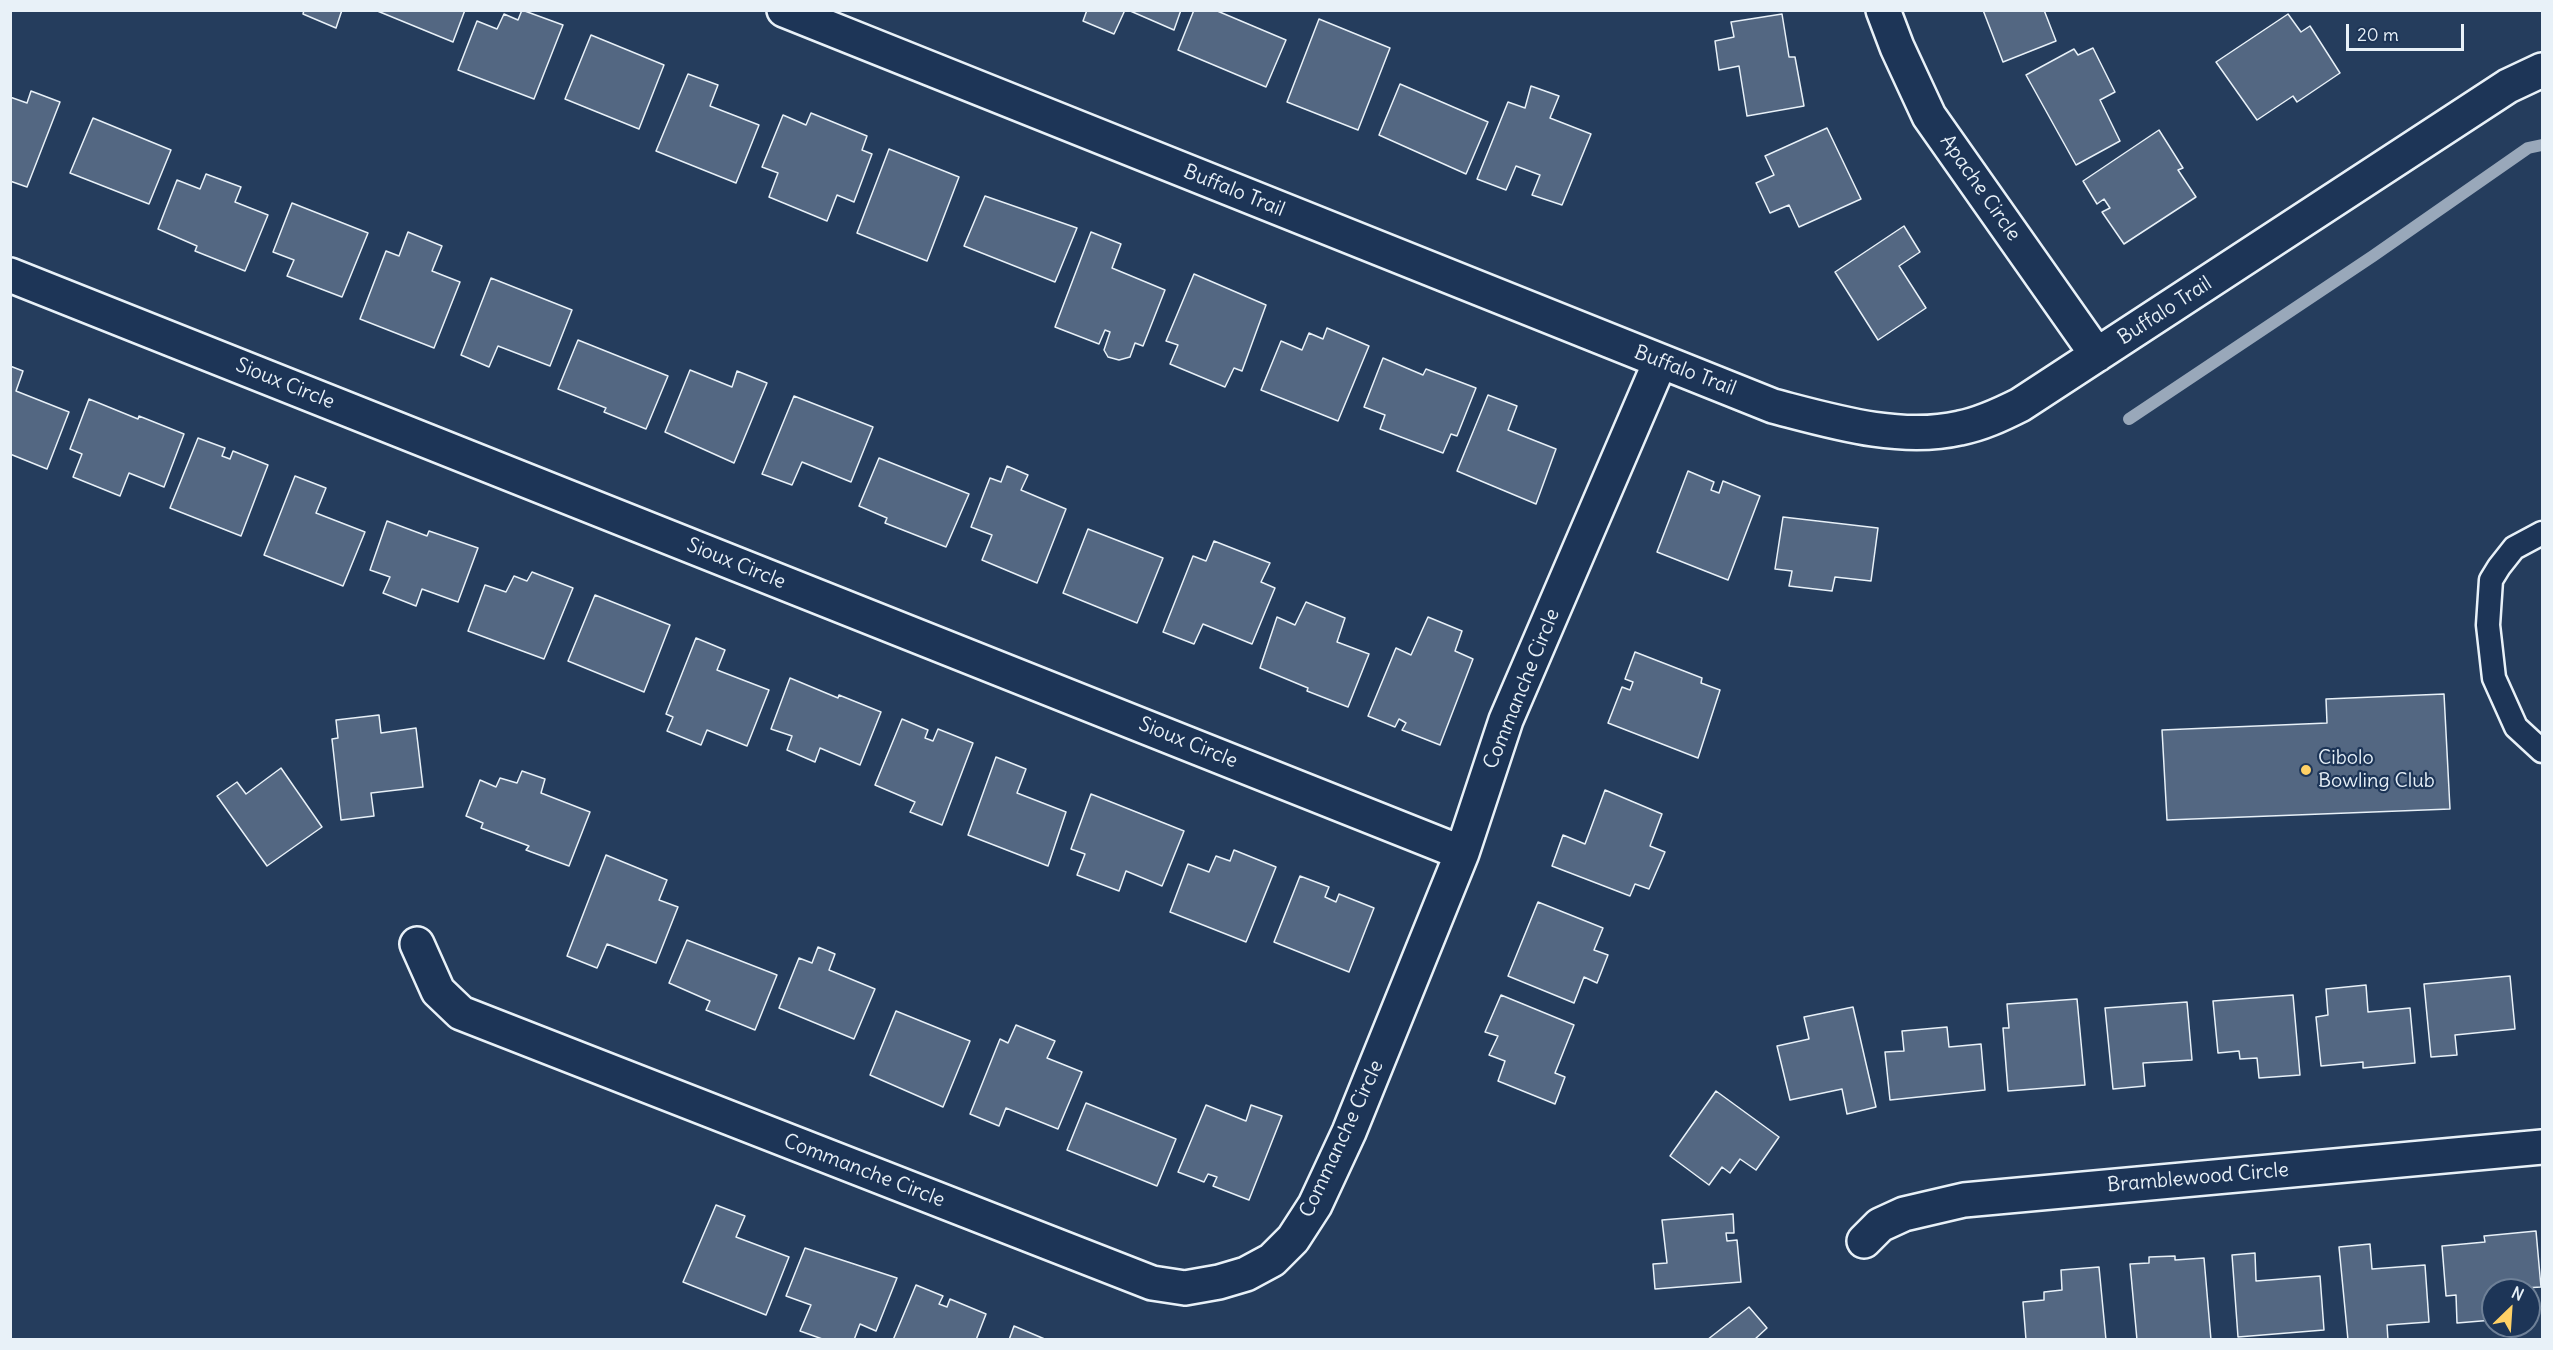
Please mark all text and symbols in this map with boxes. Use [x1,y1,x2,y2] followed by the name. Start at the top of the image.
[2349,12,2468,50] scale bar
[2357,23,2399,46] text: 20 m
[1935,130,2025,246] street label: Apache Circle
[1180,160,1288,222] street label: Buffalo Trail
[2114,272,2216,350] street label: Buffalo Trail
[1631,341,1739,401] street label: Buffalo Trail
[232,353,338,415] street label: Sioux Circle
[683,533,789,595] street label: Sioux Circle
[1479,605,1565,773] street label: Commanche Circle
[1135,712,1241,774] street label: Sioux Circle
[2318,746,2435,793] place label: Cibolo Bowling Club
[2299,763,2313,777] marker: Cibolo Bowling Club
[1295,1057,1389,1221] street label: Commanche Circle
[780,1129,948,1213] street label: Commanche Circle
[2106,1158,2290,1198] street label: Bramblewood Circle
[2481,1278,2541,1338] north arrow
[2509,1282,2527,1305] text: N

